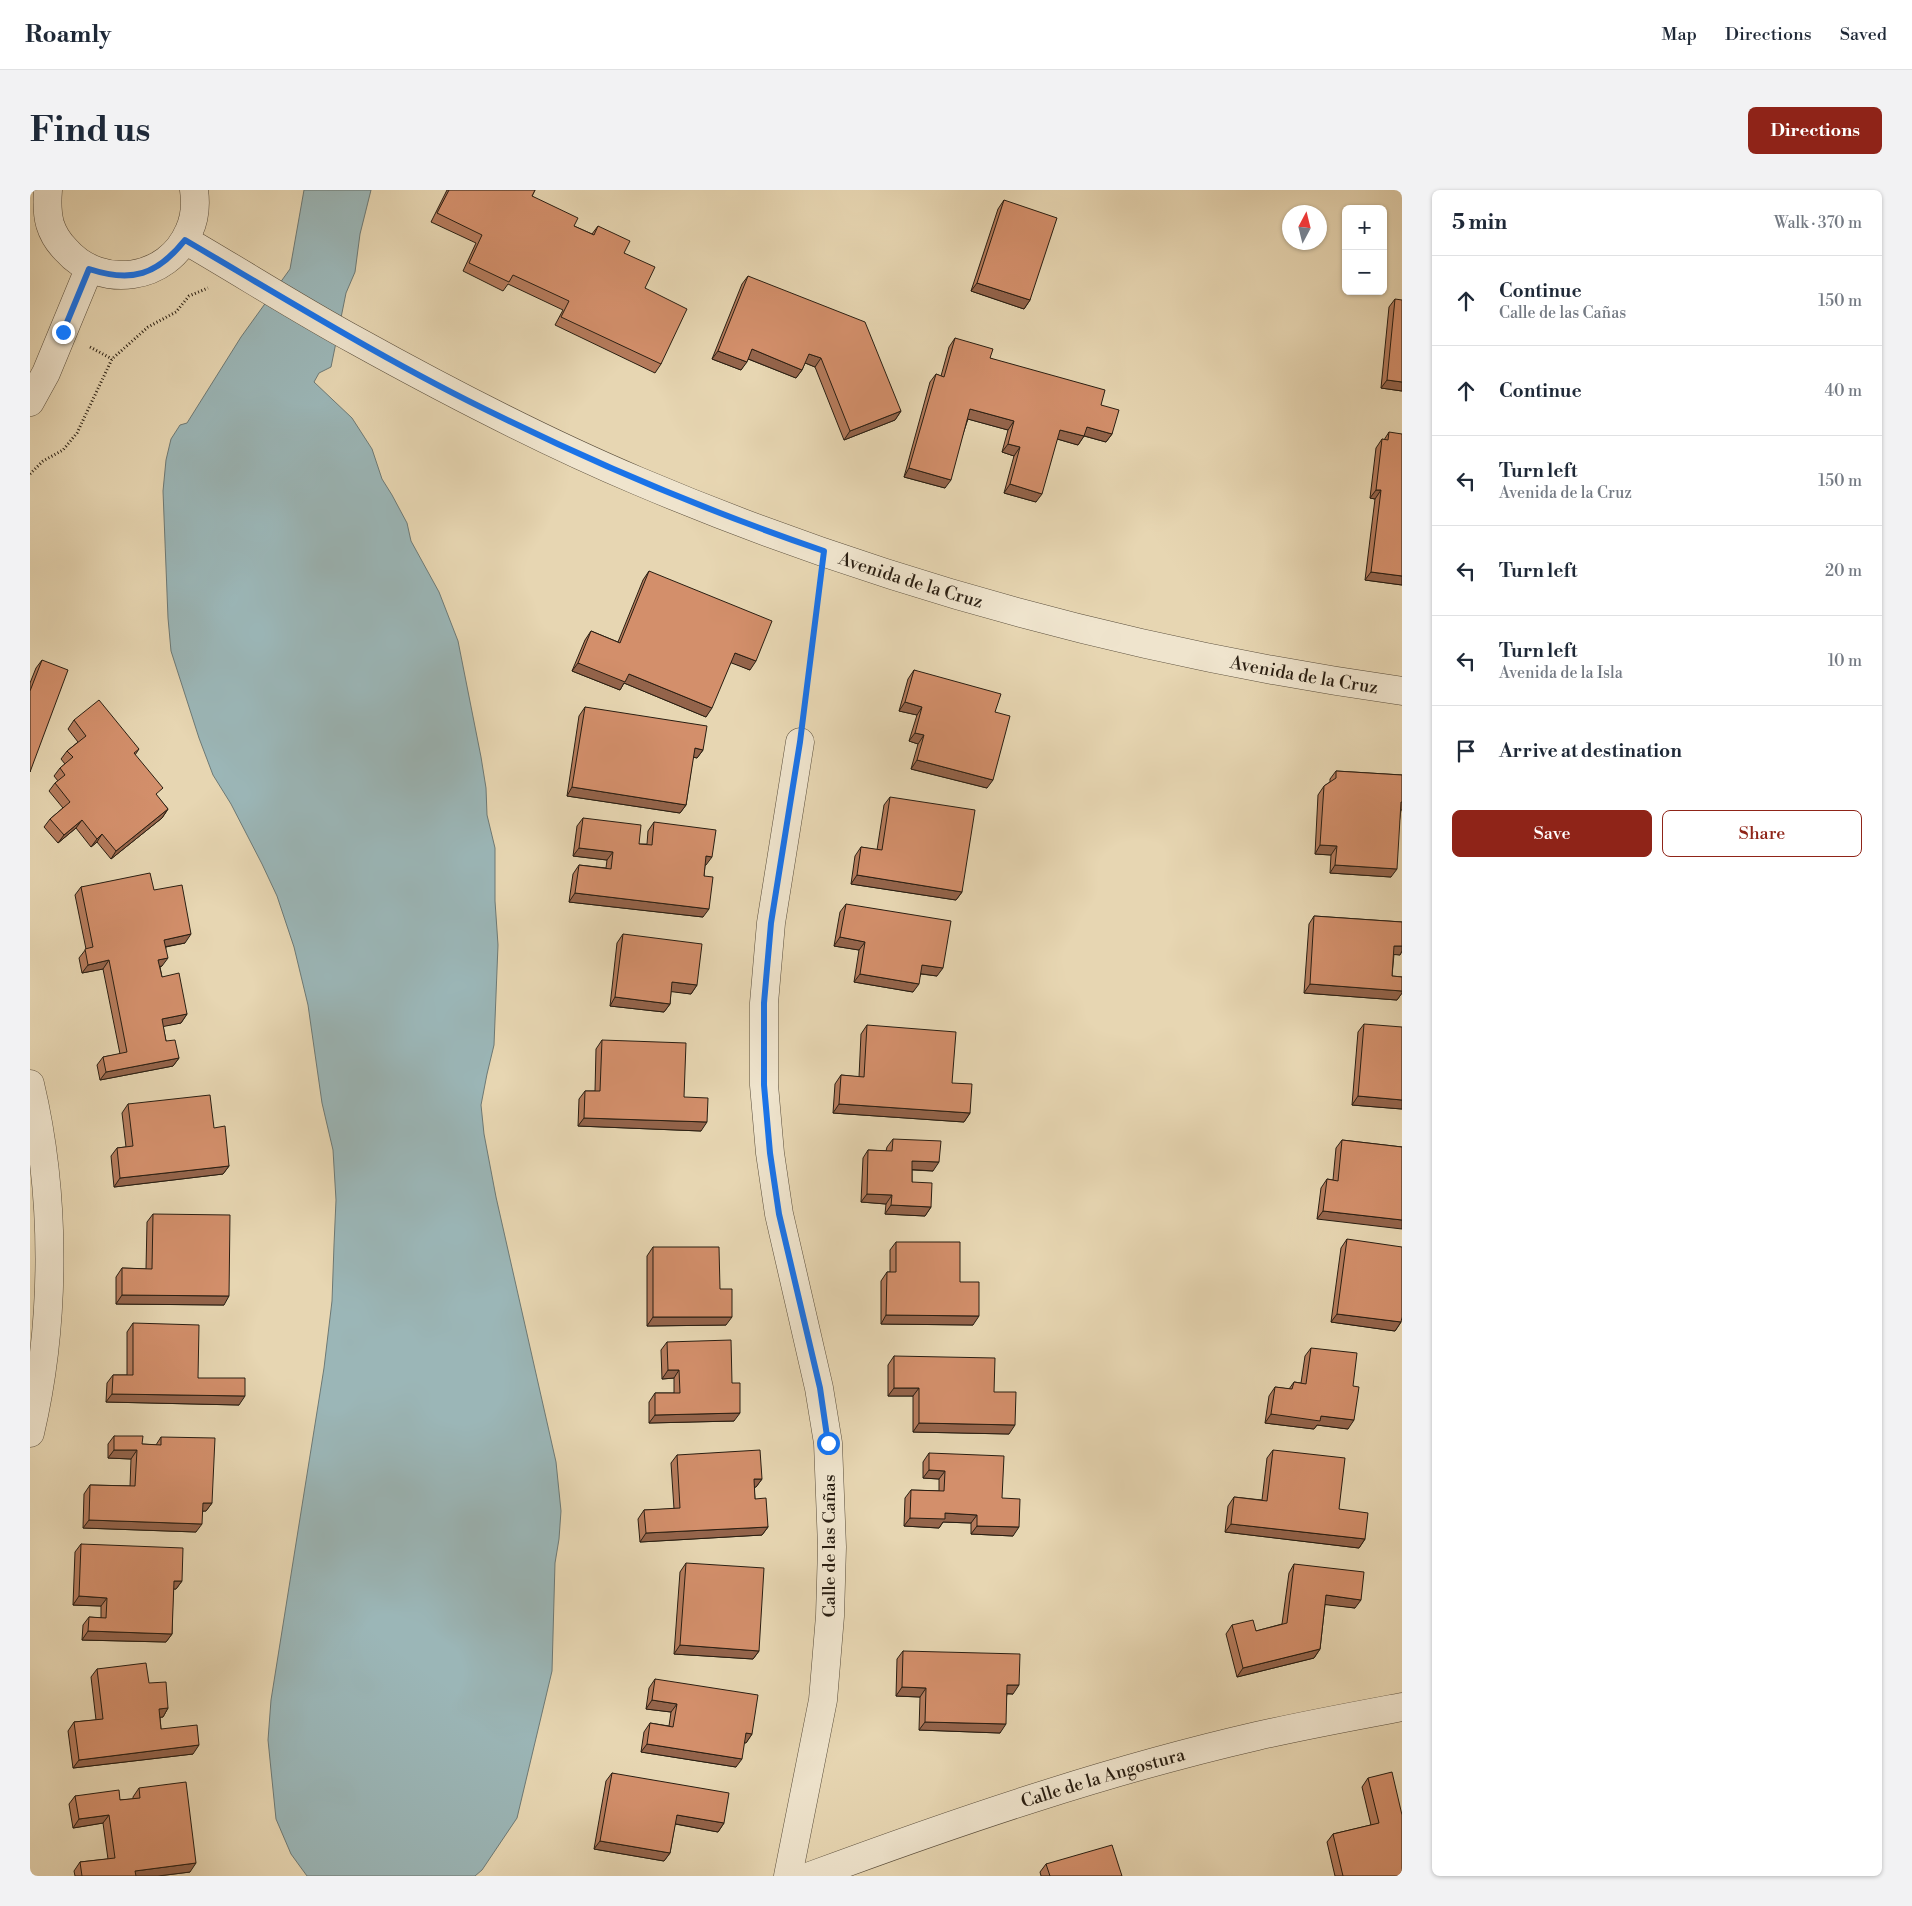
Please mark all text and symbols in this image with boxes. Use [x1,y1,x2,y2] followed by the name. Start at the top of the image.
[25,20,111,50] text: Roamly
[1661,23,1697,46] text: Map
[1725,23,1812,46] text: Directions
[1840,23,1887,46] text: Saved
[1748,107,1882,154] button: Directions
[30,109,150,152] text: Find us
[1282,205,1327,250] north arrow
[1342,205,1387,295] map controls
[1342,205,1387,250] button: +
[1452,210,1507,236] text: 5 min
[1774,213,1862,233] text: Walk · 370 m
[1342,250,1387,295] button: −
[1499,279,1582,303] text: Continue
[1452,287,1480,315] icon: ahead
[1818,291,1862,311] text: 150 m
[1499,303,1626,323] text: Calle de las Cañas
[52,321,75,344] route end
[1452,377,1480,405] icon: ahead
[1499,379,1582,403] text: Continue
[1825,381,1862,401] text: 40 m
[1499,459,1578,483] text: Turn left
[1452,467,1480,495] icon: left
[1818,471,1862,491] text: 150 m
[1499,483,1632,503] text: Avenida de la Cruz
[835,546,986,613] street label: Avenida de la Cruz
[1452,557,1480,585] icon: left
[1499,559,1578,583] text: Turn left
[1825,561,1862,581] text: 20 m
[1499,639,1578,663] text: Turn left
[1452,647,1480,675] icon: left
[1227,650,1380,699] street label: Avenida de la Cruz
[1828,651,1862,671] text: 10 m
[1499,663,1623,683] text: Avenida de la Isla
[1452,737,1480,765] icon: arrive
[1499,739,1682,763] text: Arrive at destination
[1452,810,1652,857] button: Save
[1662,810,1862,857] button: Share
[817,1432,840,1455] route start
[818,1474,841,1618] street label: Calle de las Cañas
[1018,1743,1188,1813] street label: Calle de la Angostura

